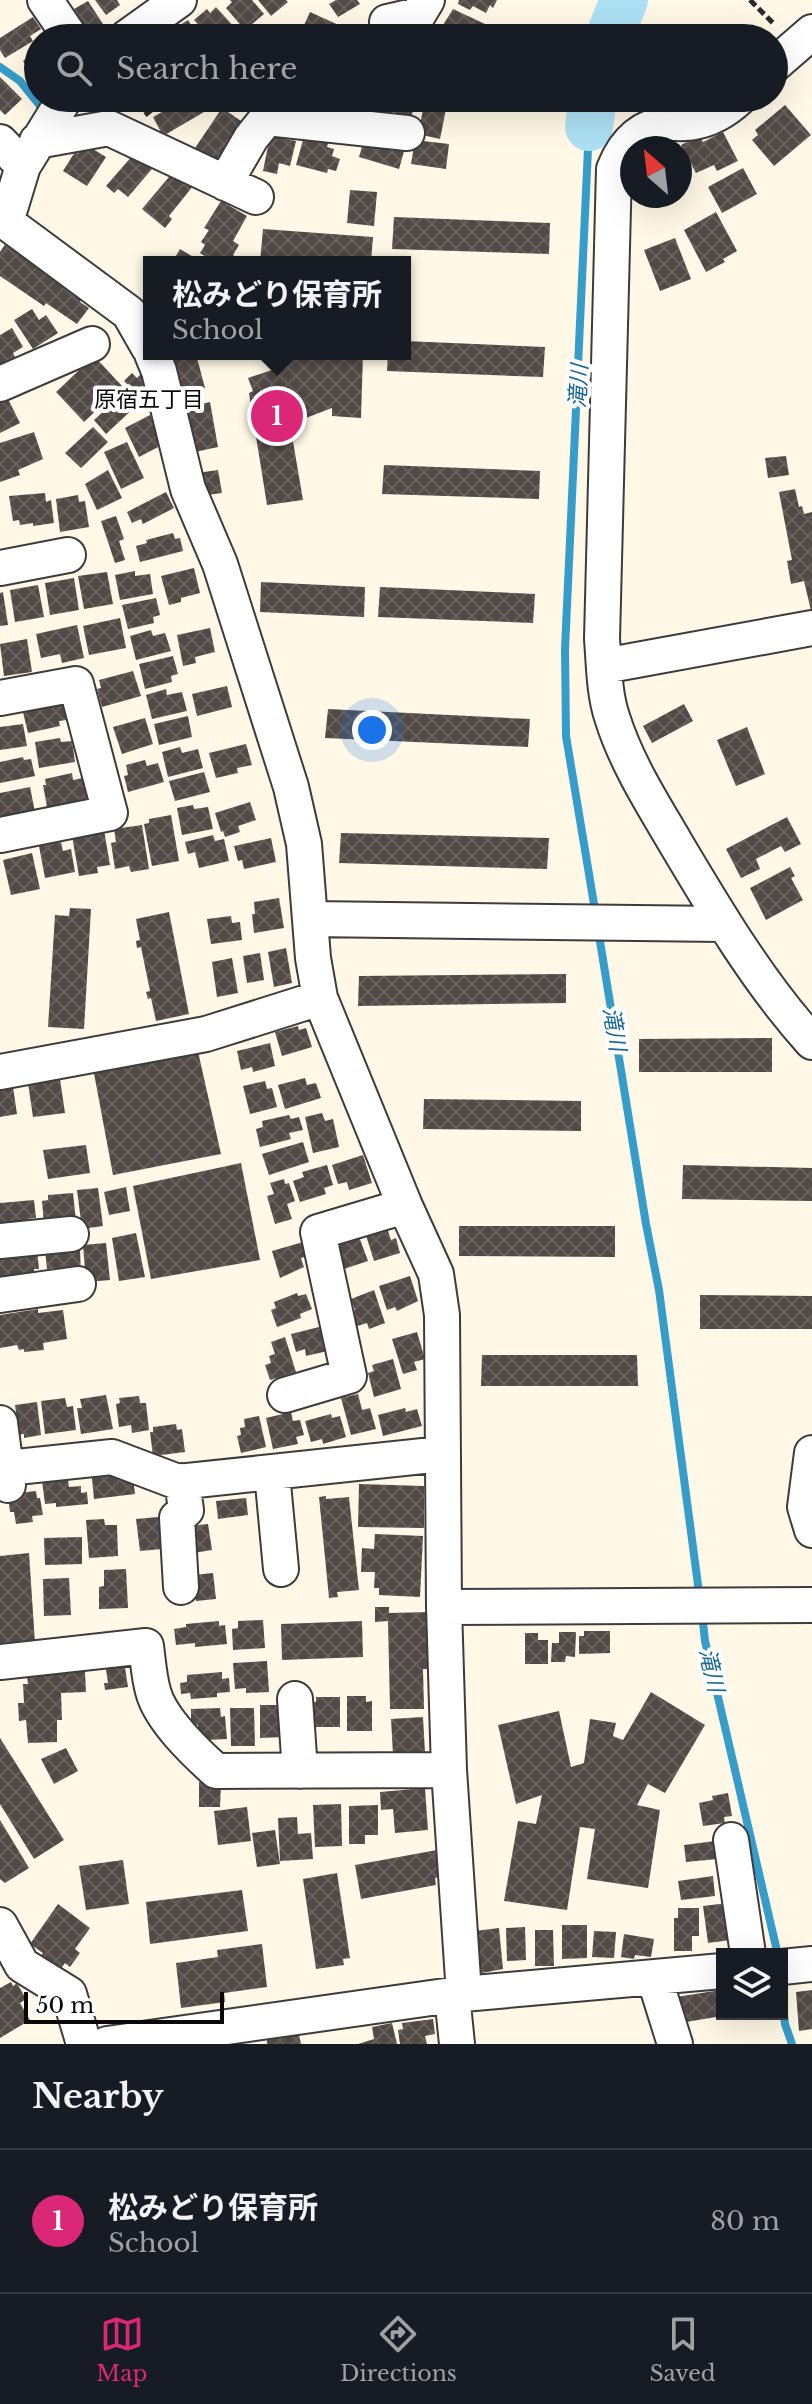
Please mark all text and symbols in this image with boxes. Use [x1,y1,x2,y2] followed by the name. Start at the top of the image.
[24,24,788,112] search box
[52,46,96,90] icon: search
[116,50,297,87] text: Search here
[620,136,692,208] north arrow
[143,256,411,360] popup
[172,276,382,313] text: 松みどり保育所
[172,314,263,346] text: School
[564,361,593,409] water label: 滝川
[94,386,204,413] district label: 原宿五丁目
[251,386,303,446] pin: 1
[352,710,392,750] your location
[597,1005,632,1055] water label: 滝川
[693,1646,730,1697] water label: 滝川
[716,1948,788,2020] map controls
[716,1948,788,2020] button: layers
[24,1988,224,2024] scale bar
[36,1992,94,2019] text: 50 m
[32,2075,164,2117] text: Nearby
[108,2189,318,2226] text: 松みどり保育所
[52,2205,64,2237] text: 1
[710,2205,780,2237] text: 80 m
[108,2227,199,2259] text: School
[96,2312,147,2387] tab: Map
[340,2312,457,2387] tab: Directions
[649,2312,716,2387] tab: Saved

